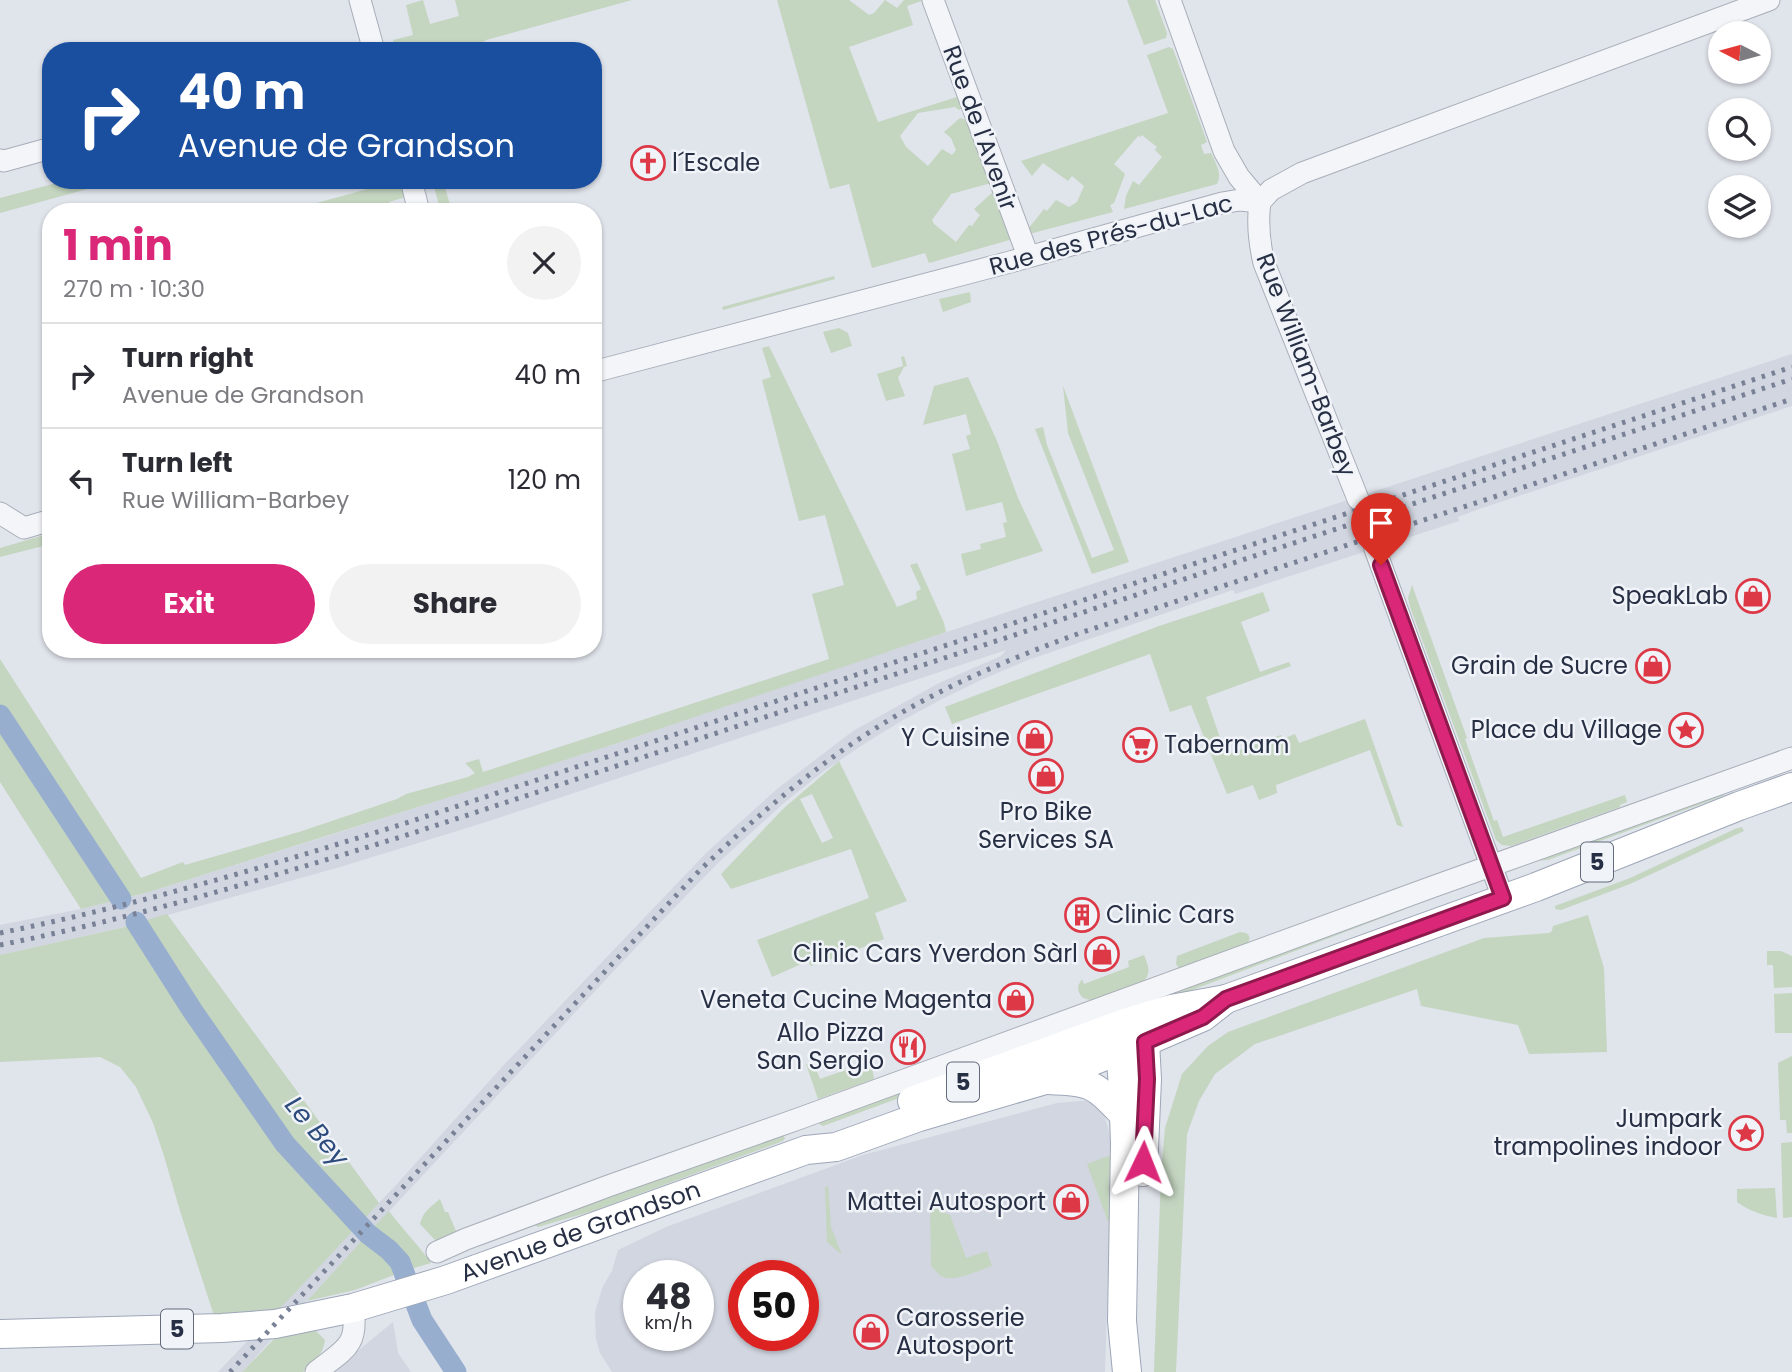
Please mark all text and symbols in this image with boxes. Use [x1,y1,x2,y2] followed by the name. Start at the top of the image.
[1708,21,1771,84] north arrow
[1708,21,1771,238] map controls
[935,41,1026,215] street label: Rue de l'Avenir
[178,58,305,126] text: 40 m
[63,70,154,161] icon: right
[1708,98,1771,161] button: search
[178,123,515,168] text: Avenue de Grandson
[629,144,667,182] church icon: l´Escale
[672,146,760,179] place label: l´Escale
[1708,175,1771,238] button: layers
[986,186,1236,283] street label: Rue des Prés-du-Lac
[63,216,173,275] text: 1 min
[507,226,581,300] button: close
[1249,248,1365,482] street label: Rue William-Barbey
[63,273,205,305] text: 270 m · 10:30
[122,340,254,376] text: Turn right
[63,357,101,395] icon: right
[515,357,581,393] text: 40 m
[122,379,364,411] text: Avenue de Grandson
[122,445,233,481] text: Turn left
[63,462,101,500] icon: left
[508,462,581,498] text: 120 m
[122,484,349,516] text: Rue William-Barbey
[1351,493,1411,565] pin
[1362,504,1400,542] icon: arrive
[63,564,315,644] button: Exit
[329,564,581,644] button: Share
[1734,577,1772,615] shop icon: SpeakLab
[1611,579,1728,612] place label: SpeakLab
[1634,647,1672,685] shop icon: Grain de Sucre
[1451,649,1628,682] place label: Grain de Sucre
[1667,711,1705,749] place icon: Place du Village
[1471,713,1662,746] place label: Place du Village
[1016,719,1054,757] shop icon: Y Cuisine
[901,721,1010,754] place label: Y Cuisine
[1121,726,1159,764] supermarket icon: Tabernam
[1164,728,1290,761] place label: Tabernam
[1027,757,1065,795] shop icon: Pro Bike Services SA
[978,795,1114,856] place label: Pro Bike Services SA
[1581,842,1613,882] road number: 5
[1063,896,1101,934] building icon: Clinic Cars
[1106,898,1235,931] place label: Clinic Cars
[1083,935,1121,973] shop icon: Clinic Cars Yverdon Sàrl
[793,937,1078,970] place label: Clinic Cars Yverdon Sàrl
[997,981,1035,1019] shop icon: Veneta Cucine Magenta
[700,983,992,1016] place label: Veneta Cucine Magenta
[757,1016,884,1077] place label: Allo Pizza San Sergio
[889,1028,927,1066] restaurant icon: Allo Pizza San Sergio
[947,1063,979,1102] road number: 5
[277,1088,358,1175] water label: Le Bey
[1494,1102,1723,1163] place label: Jumpark trampolines indoor
[1727,1114,1765,1152] place icon: Jumpark trampolines indoor
[1106,1125,1180,1199] position arrow
[456,1172,705,1289] street label: Avenue de Grandson
[1052,1183,1090,1221] shop icon: Mattei Autosport
[847,1185,1046,1218] place label: Mattei Autosport
[728,1260,819,1351] speed limit sign: 50
[645,1272,692,1321] text: 48
[896,1301,1025,1362] place label: Carosserie Autosport
[161,1310,193,1348] road number: 5
[645,1310,692,1335] text: km/h
[852,1313,890,1351] shop icon: Carosserie Autosport

